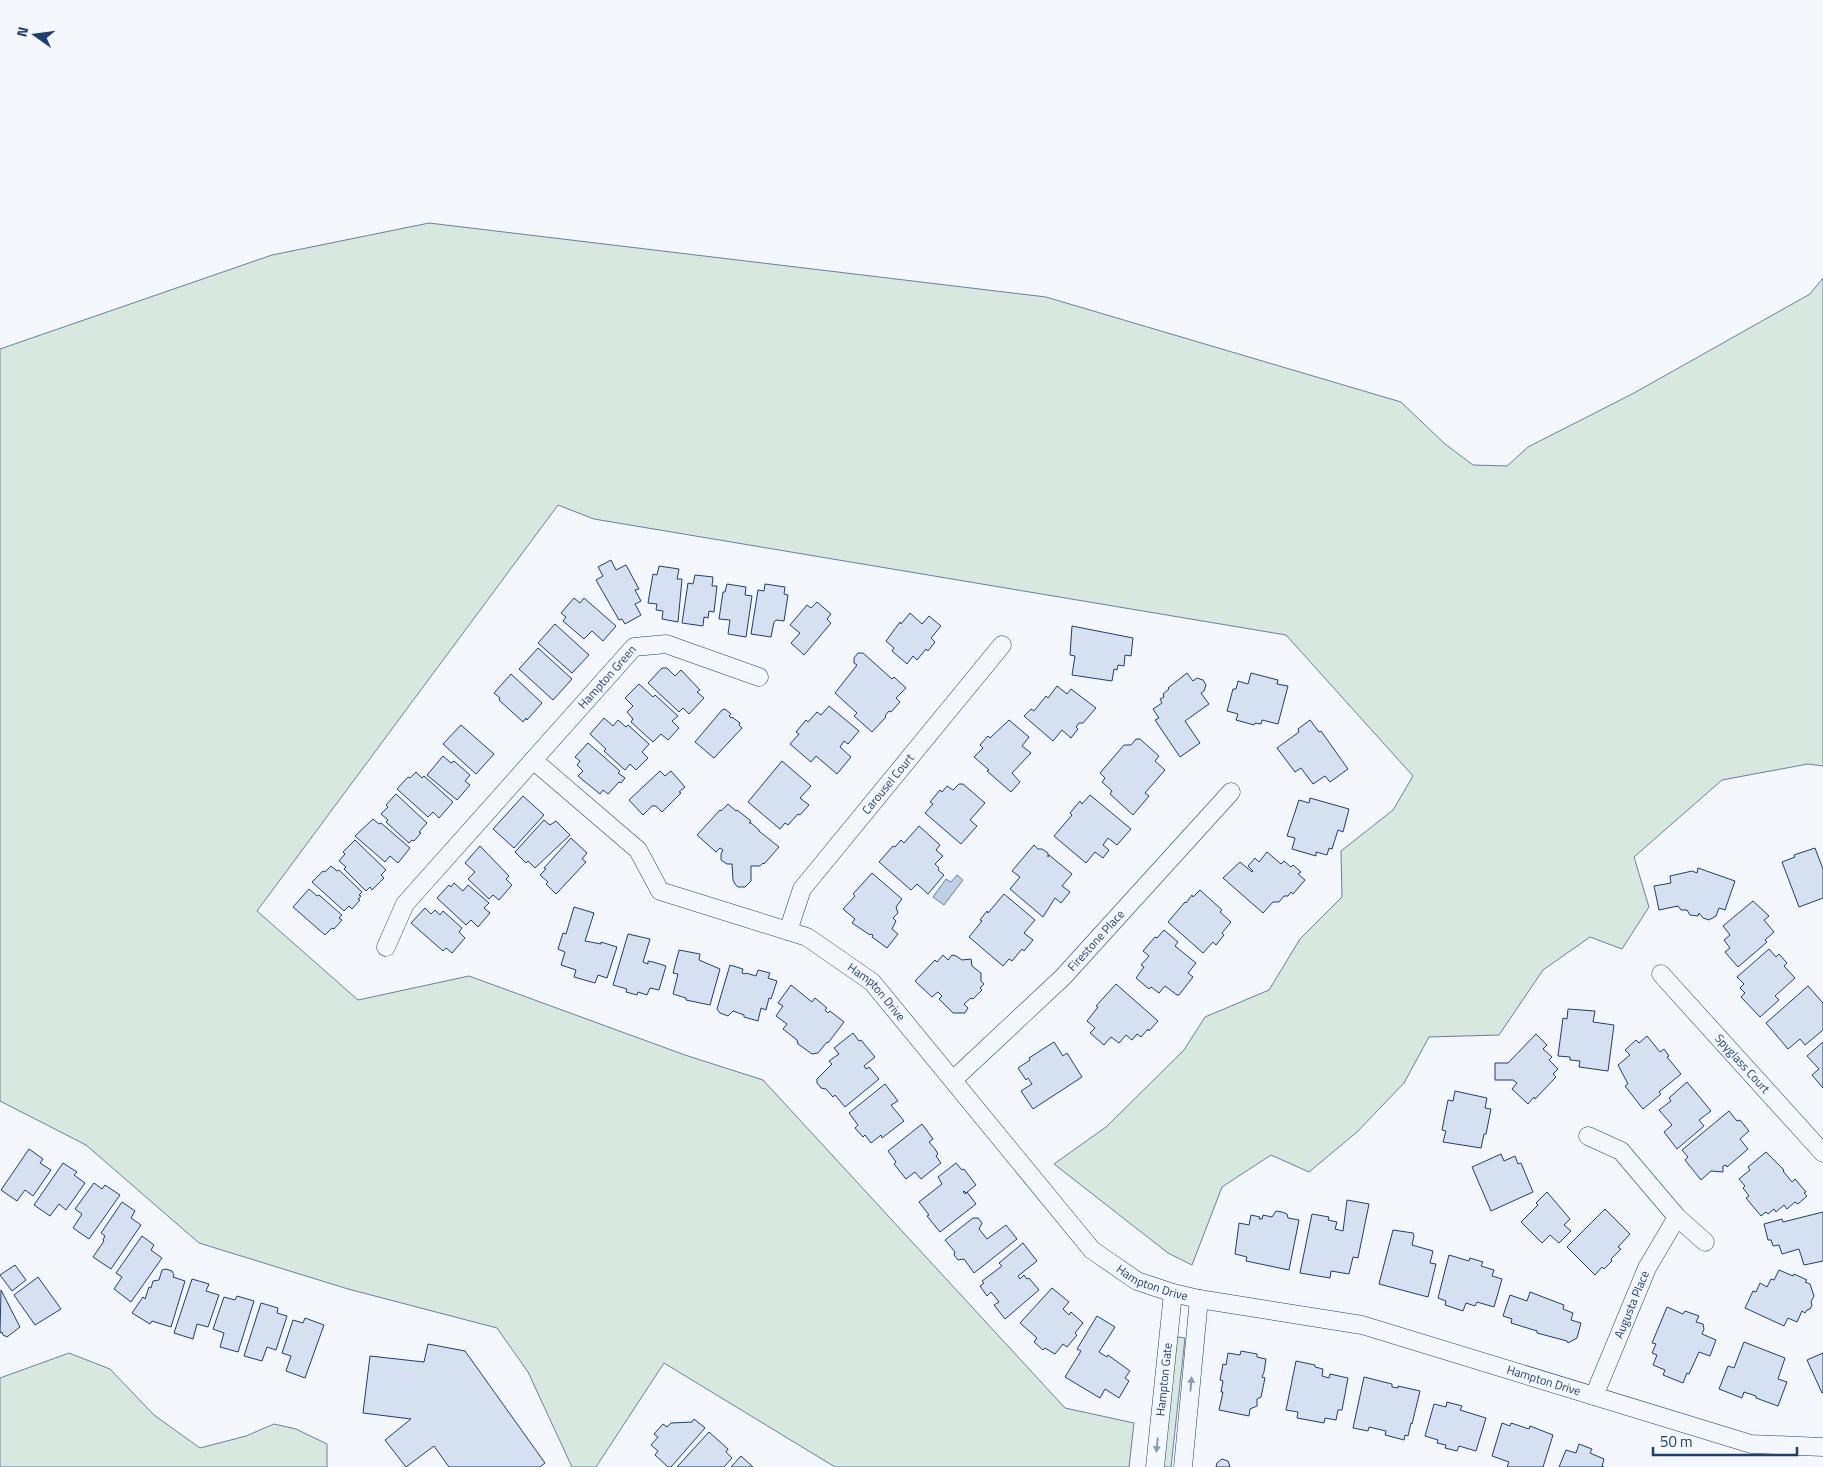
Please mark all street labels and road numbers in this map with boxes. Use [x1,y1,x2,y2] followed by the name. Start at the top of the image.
[573,640,641,713] street label: Hampton Green
[857,749,919,818] street label: Carousel Court
[1063,905,1129,975] street label: Firestone Place
[844,958,910,1025] street label: Hampton Drive
[1710,1029,1775,1098] street label: Spyglass Court
[1113,1259,1190,1305] street label: Hampton Drive
[1609,1268,1654,1341] street label: Augusta Place
[1150,1342,1177,1417] street label: Hampton Gate
[1505,1360,1583,1400] street label: Hampton Drive

